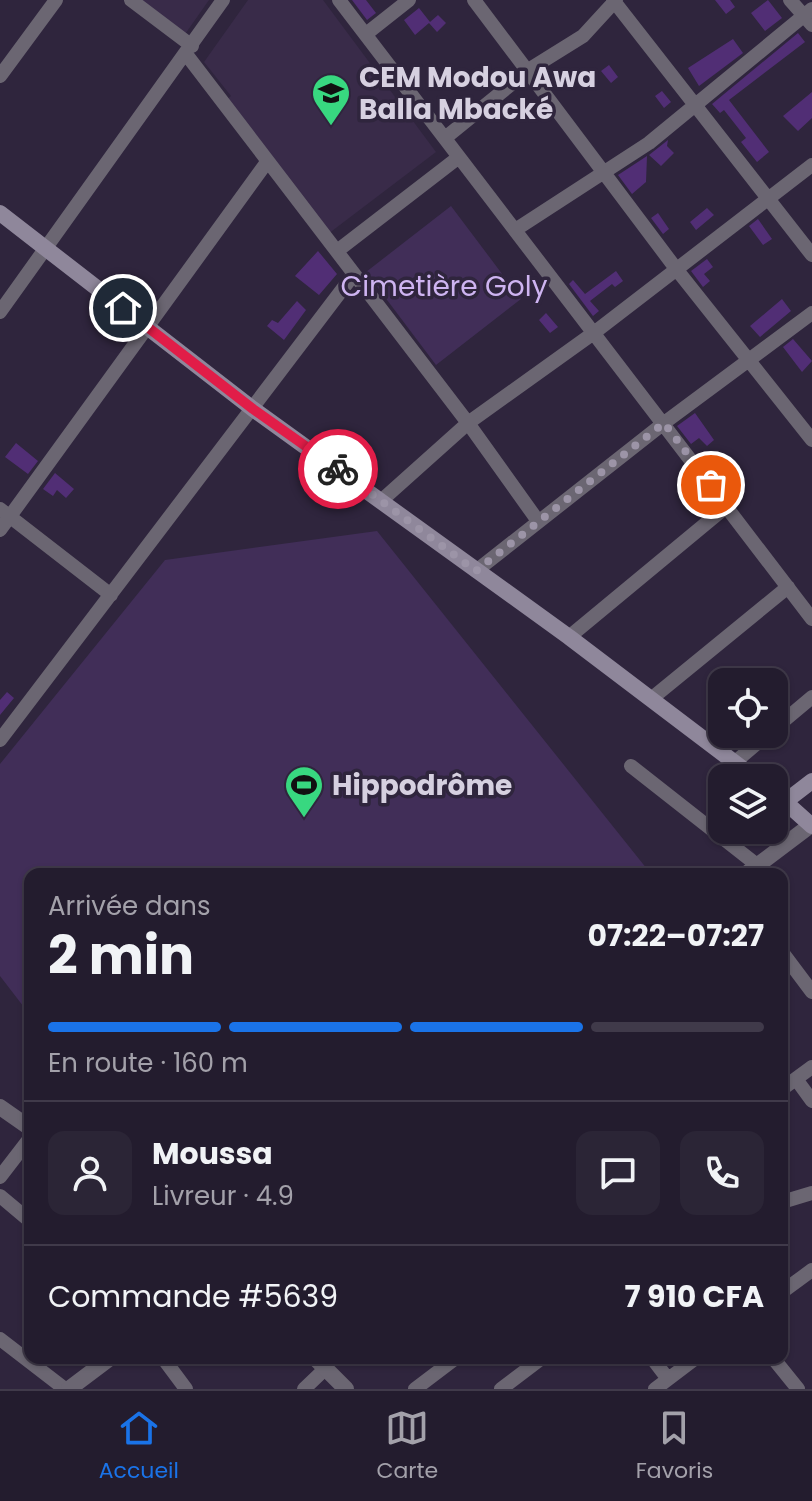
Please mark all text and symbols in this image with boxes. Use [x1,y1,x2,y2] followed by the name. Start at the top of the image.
[359,58,596,129] place label: CEM Modou Awa Balla Mbacké
[310,72,352,127] school or university icon: CEM Modou Awa Balla Mbacké
[341,267,548,306] park label: Cimetière Goly
[89,274,157,342] pin
[101,286,145,330] icon: home
[298,429,378,509] courier
[316,447,360,491] icon: bike
[677,451,745,519] pin
[689,463,733,507] icon: bag
[708,668,788,844] map controls
[708,668,788,748] button: locate
[283,764,325,819] sports icon: Hippodrôme
[708,764,788,844] button: layers
[332,766,512,805] place label: Hippodrôme
[48,888,210,924] text: Arrivée dans
[587,914,764,957] text: 07:22–07:27
[48,919,194,992] text: 2 min
[48,1045,248,1081] text: En route · 160 m
[48,1131,132,1215] button: person
[576,1131,660,1215] button: chat
[680,1131,764,1215] button: phone
[152,1132,273,1175] text: Moussa
[152,1178,294,1214] text: Livreur · 4.9
[48,1275,338,1318] text: Commande #5639
[625,1275,764,1318] text: 7 910 CFA
[99,1406,179,1487] tab: Accueil
[376,1406,438,1487] tab: Carte
[636,1406,713,1487] tab: Favoris

